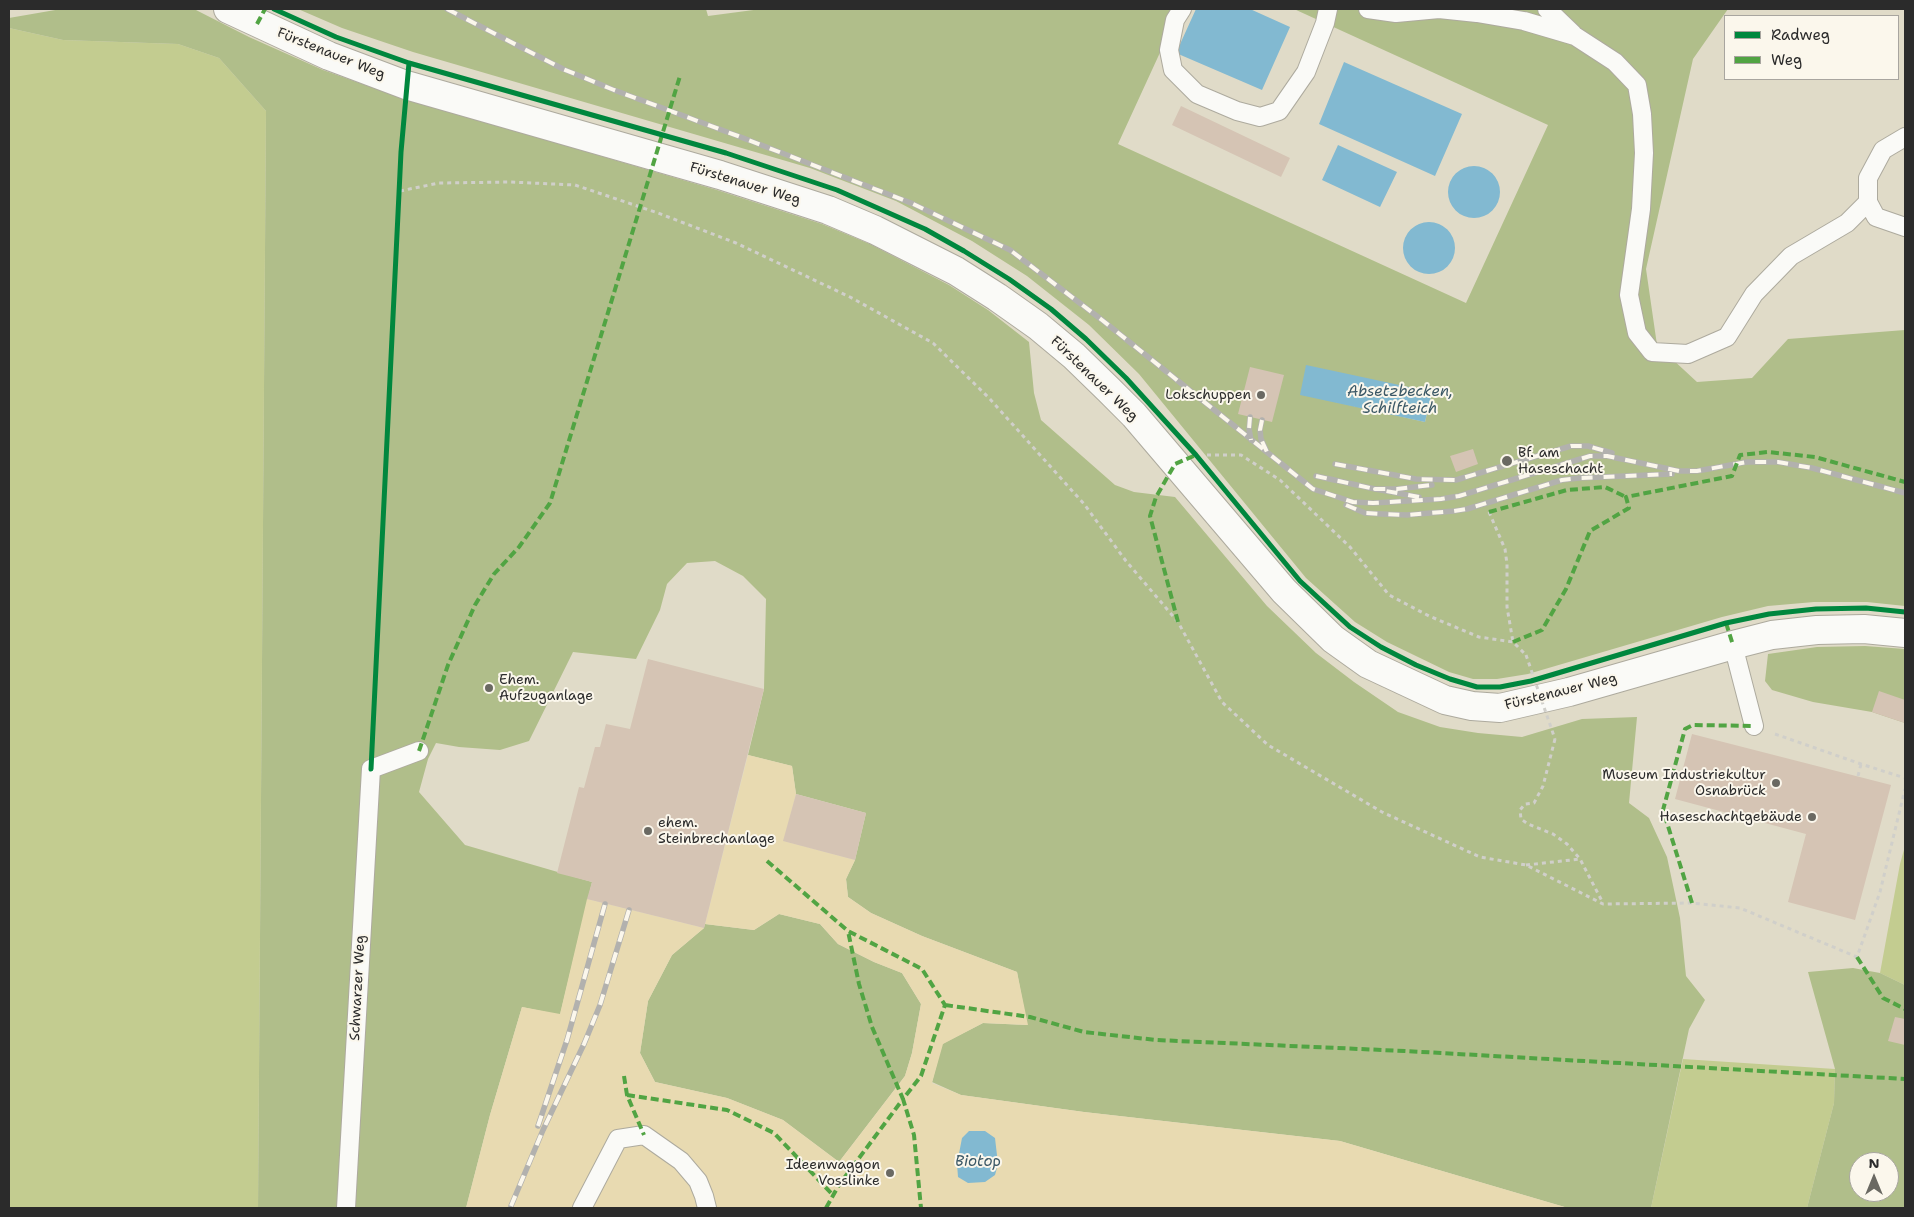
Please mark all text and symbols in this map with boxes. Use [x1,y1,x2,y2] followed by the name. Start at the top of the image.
[1724,15,1899,80] legend
[275,25,387,83] street label: Fürstenauer Weg
[1771,25,1830,45] text: Radweg
[1771,50,1802,70] text: Weg
[688,159,802,209] street label: Fürstenauer Weg
[1047,333,1141,425] street label: Fürstenauer Weg
[1347,383,1453,418] water label: Absetzbecken, Schilfteich
[1165,387,1251,403] place label: Lokschuppen
[1255,389,1267,401] marker: Lokschuppen
[1518,445,1603,478] place label: Bf. am Haseschacht
[1500,454,1514,468] marker: Bf. am Haseschacht
[1503,670,1619,714] street label: Fürstenauer Weg
[499,672,593,704] place label: Ehem. Aufzuganlage
[483,682,495,694] marker: Ehem. Aufzuganlage
[1602,767,1766,800] place label: Museum Industriekultur Osnabrück
[1770,777,1782,789] marker: Museum Industriekultur Osnabrück
[1659,809,1802,825] place label: Haseschachtgebäude
[1806,811,1818,823] marker: Haseschachtgebäude
[658,815,775,848] place label: ehem. Steinbrechanlage
[642,825,654,837] marker: ehem. Steinbrechanlage
[347,935,369,1041] street label: Schwarzer Weg
[1849,1152,1899,1202] north arrow
[955,1153,1001,1171] water label: Biotop
[1868,1154,1880,1172] text: N
[786,1157,880,1190] place label: Ideenwaggon Vosslinke
[884,1167,896,1179] marker: Ideenwaggon Vosslinke

